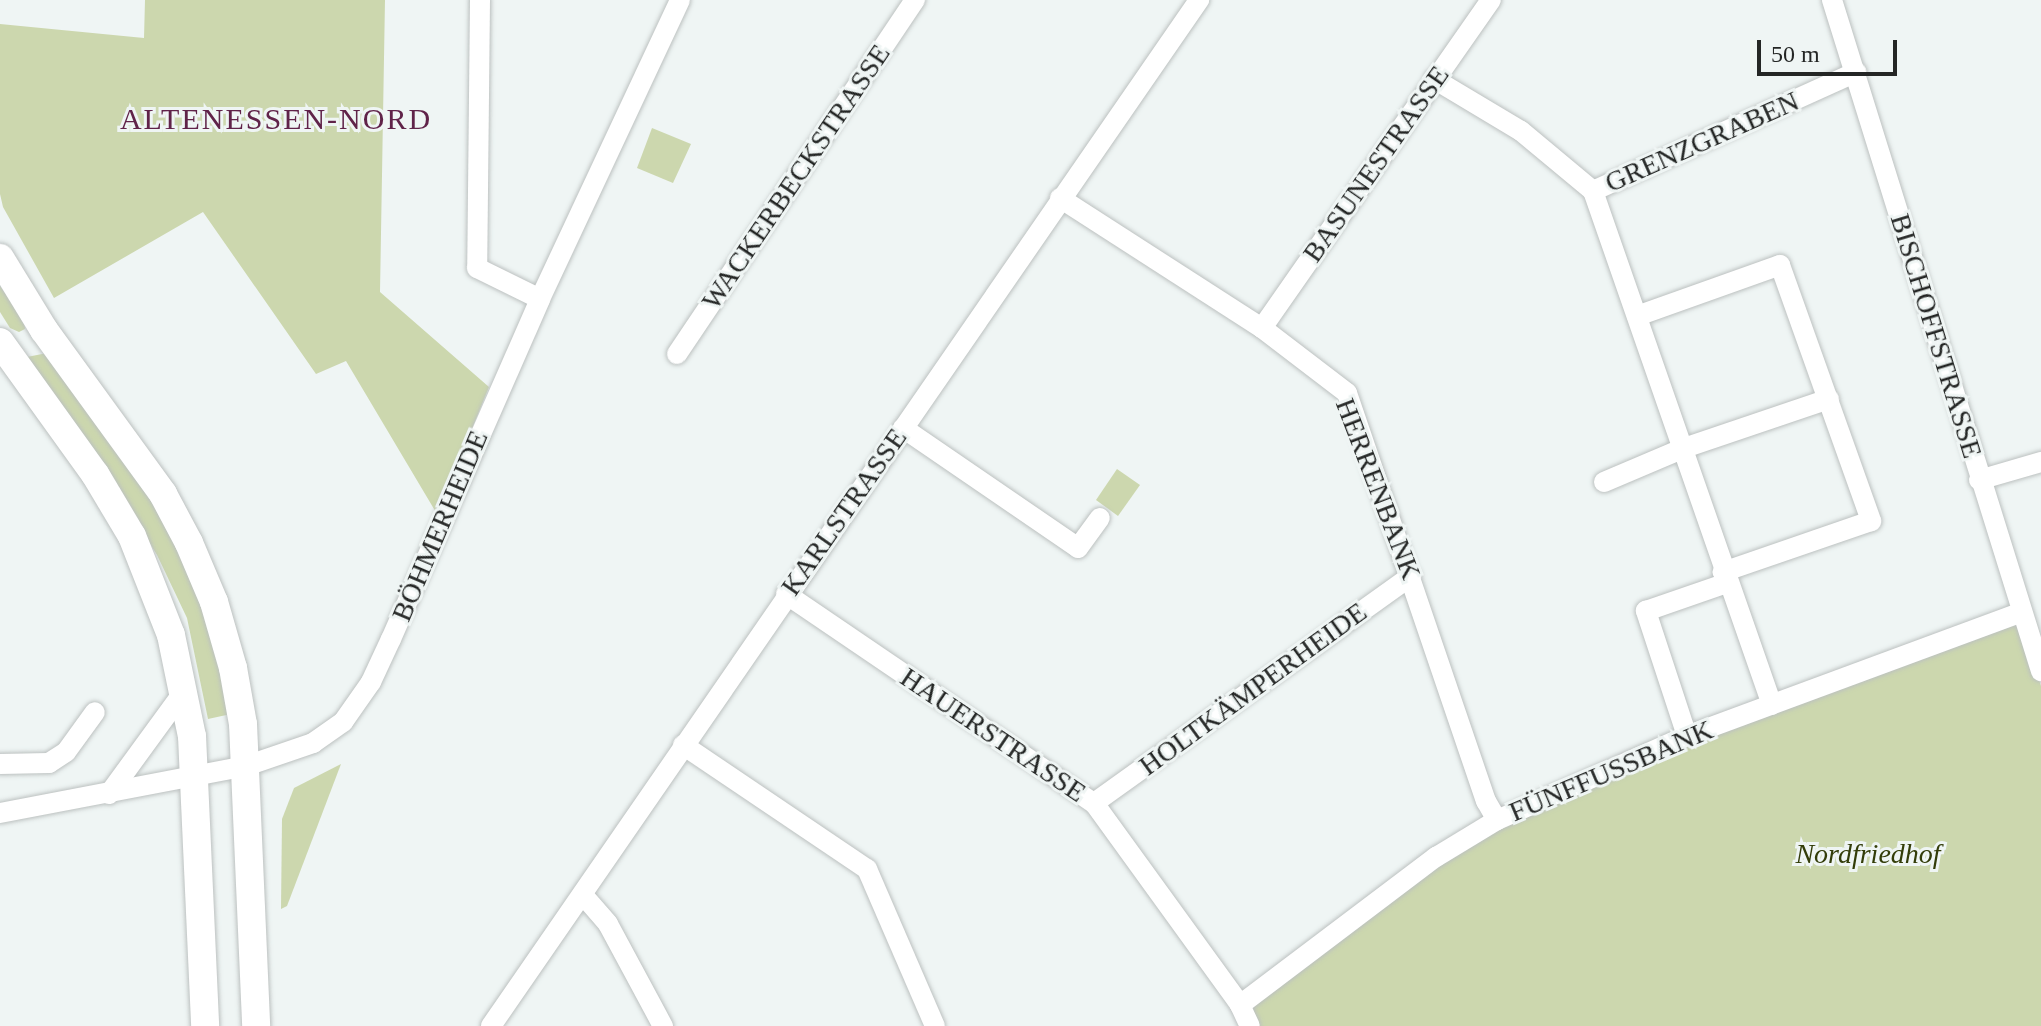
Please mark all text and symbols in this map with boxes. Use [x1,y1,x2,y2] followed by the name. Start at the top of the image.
[1761,24,1901,74] scale bar
[695,38,897,316] street label: WACKERBECKSTRASSE
[1771,41,1820,67] text: 50 m
[1296,59,1456,269] street label: BASUNESTRASSE
[1600,84,1804,200] street label: GRENZGRABEN
[120,101,432,137] district label: ALTENESSEN-NORD
[1883,210,1989,462] street label: BISCHOFFSTRASSE
[1328,394,1428,584] street label: HERRENBANK
[774,422,914,602] street label: KARLSTRASSE
[385,426,495,626] street label: BÖHMERHEIDE
[1133,595,1373,783] street label: HOLTKÄMPERHEIDE
[894,661,1092,809] street label: HAUERSTRASSE
[1504,713,1718,829] street label: FÜNFFUSSBANK
[1795,837,1941,871] park label: Nordfriedhof

